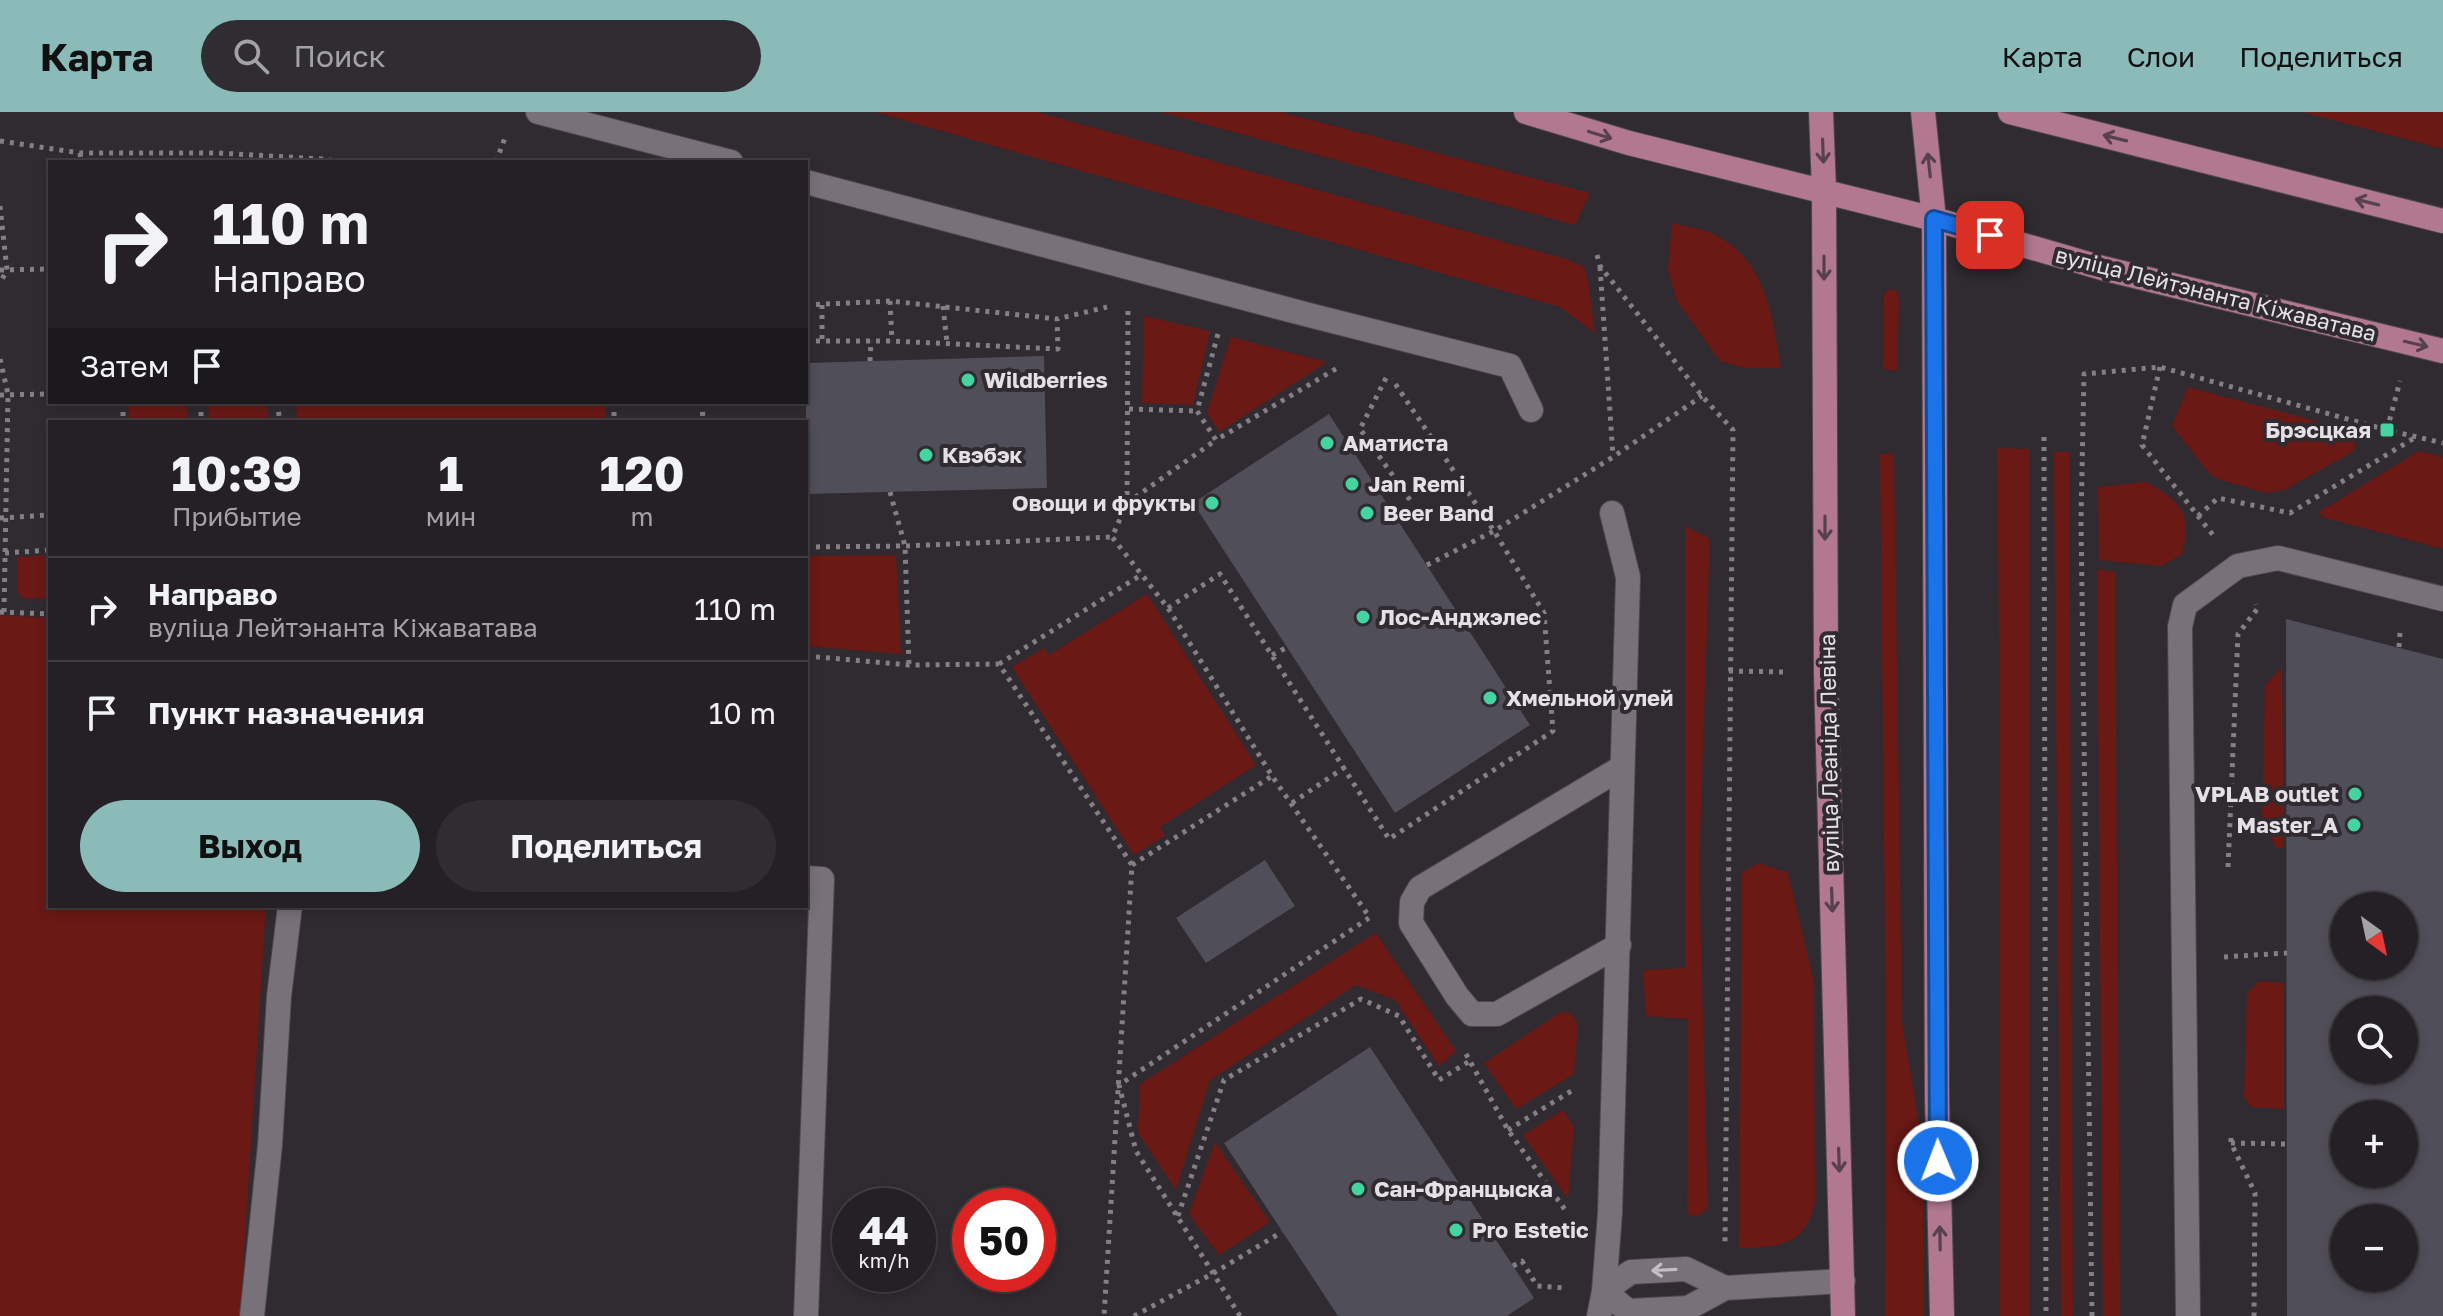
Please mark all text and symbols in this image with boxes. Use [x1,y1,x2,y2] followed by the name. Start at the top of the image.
[201,20,761,92] search box
[40,34,153,79] text: Карта
[229,34,273,78] icon: search
[293,38,386,74] text: Поиск
[2002,40,2083,73] text: Карта
[2127,40,2195,73] text: Слои
[2239,40,2403,73] text: Поделиться
[1587,128,1613,143] one-way arrow
[2103,130,2129,145] one-way arrow
[1815,137,1830,164] one-way arrow
[1921,152,1936,179] one-way arrow
[212,189,369,256] text: 110 m
[80,192,184,296] icon: right
[2355,193,2381,208] one-way arrow
[1956,201,2024,269] pin
[1968,213,2012,257] icon: arrive
[2053,241,2379,347] street label: вуліца Лейтэнанта Кіжаватава
[1816,254,1832,281] one-way arrow
[212,257,366,300] text: Направо
[2402,338,2428,353] one-way arrow
[185,344,229,388] icon: arrive
[80,348,169,384] text: Затем
[984,366,1108,393] place label: Wildberries
[959,371,977,389] marker: Wildberries
[2265,416,2371,443] place label: Брэсцкая
[2378,421,2396,439] marker: Брэсцкая
[1343,429,1448,456] place label: Аматиста
[1318,434,1336,452] marker: Аматиста
[942,441,1023,468] place label: Квэбэк
[171,444,302,502] text: 10:39
[439,444,463,502] text: 1
[599,444,685,502] text: 120
[917,446,935,464] marker: Квэбэк
[1368,470,1465,497] place label: Jan Remi
[1343,475,1361,493] marker: Jan Remi
[1012,489,1196,516] place label: Овощи и фрукты
[1203,494,1221,512] marker: Овощи и фрукты
[1383,499,1494,526] place label: Beer Band
[172,501,302,532] text: Прибытие
[426,501,476,532] text: мин
[631,501,654,532] text: m
[1358,504,1376,522] marker: Beer Band
[1817,514,1833,541] one-way arrow
[148,576,277,612] text: Направо
[80,587,124,631] icon: right
[694,591,776,627] text: 110 m
[1379,603,1542,630] place label: Лос-Анджэлес
[1354,608,1372,626] marker: Лос-Анджэлес
[148,612,538,643] text: вуліца Лейтэнанта Кіжаватава
[1813,633,1844,873] street label: вуліца Леаніда Левіна
[1506,684,1673,711] place label: Хмельной улей
[1481,689,1499,707] marker: Хмельной улей
[80,691,124,735] icon: arrive
[148,695,425,731] text: Пункт назначения
[709,695,776,731] text: 10 m
[2195,780,2339,807] place label: VPLAB outlet
[2346,785,2364,803] marker: VPLAB outlet
[80,800,420,892] button: Выход
[436,800,776,892] button: Поделиться
[2236,811,2338,838] place label: Master_A
[2345,816,2363,834] marker: Master_A
[1824,886,1840,913] one-way arrow
[2330,892,2418,980] north arrow
[2330,892,2418,1292] map controls
[2330,996,2418,1084] button: search
[2330,1100,2418,1188] button: +
[1896,1119,1980,1203] position arrow
[1832,1146,1847,1173] one-way arrow
[1374,1175,1553,1202] place label: Сан-Францыска
[1349,1180,1367,1198] marker: Сан-Францыска
[952,1188,1056,1292] speed limit sign: 50
[2330,1204,2418,1292] button: −
[859,1206,909,1254] text: 44
[1472,1216,1589,1243] place label: Pro Estetic
[1447,1221,1465,1239] marker: Pro Estetic
[1932,1225,1948,1252] one-way arrow
[859,1248,909,1272] text: km/h
[1651,1263,1678,1278] one-way arrow

